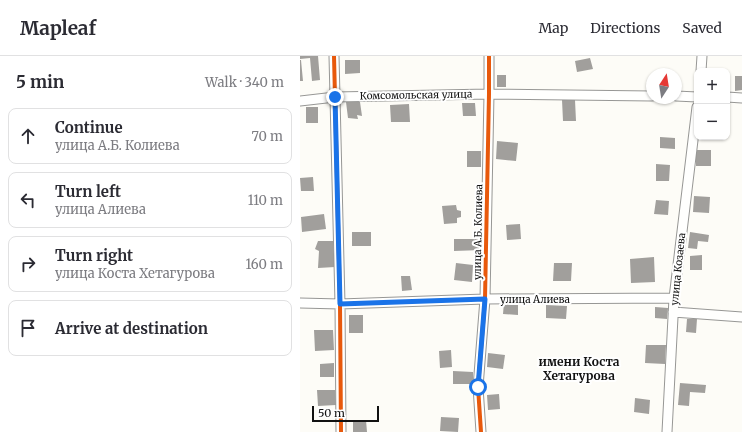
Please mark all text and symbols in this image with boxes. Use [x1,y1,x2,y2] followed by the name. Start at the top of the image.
[20,16,96,40] text: Mapleaf
[538,19,568,37] text: Map
[590,19,660,37] text: Directions
[682,19,722,37] text: Saved
[646,68,682,104] north arrow
[694,68,730,140] map controls
[694,68,730,104] button: +
[16,71,64,93] text: 5 min
[205,74,284,91] text: Walk · 340 m
[326,88,344,106] route end
[360,88,473,102] street label: Комсомольская улица
[694,104,730,140] button: −
[55,118,123,137] text: Continue
[17,125,39,147] icon: ahead
[252,128,283,145] text: 70 m
[55,137,180,154] text: улица А.Б. Колиева
[55,182,121,201] text: Turn left
[471,183,485,280] street label: улица А.Б. Колиева
[17,189,39,211] icon: left
[248,192,283,209] text: 110 m
[55,201,146,218] text: улица Алиева
[668,231,688,306] street label: улица Козаева
[55,246,133,265] text: Turn right
[17,253,39,275] icon: right
[245,256,283,273] text: 160 m
[55,265,215,282] text: улица Коста Хетагурова
[500,293,571,306] street label: улица Алиева
[17,317,39,339] icon: arrive
[55,319,208,338] text: Arrive at destination
[539,354,620,383] district label: имени Коста Хетагурова
[469,378,487,396] route start
[312,404,379,423] scale bar
[318,406,345,420] text: 50 m

